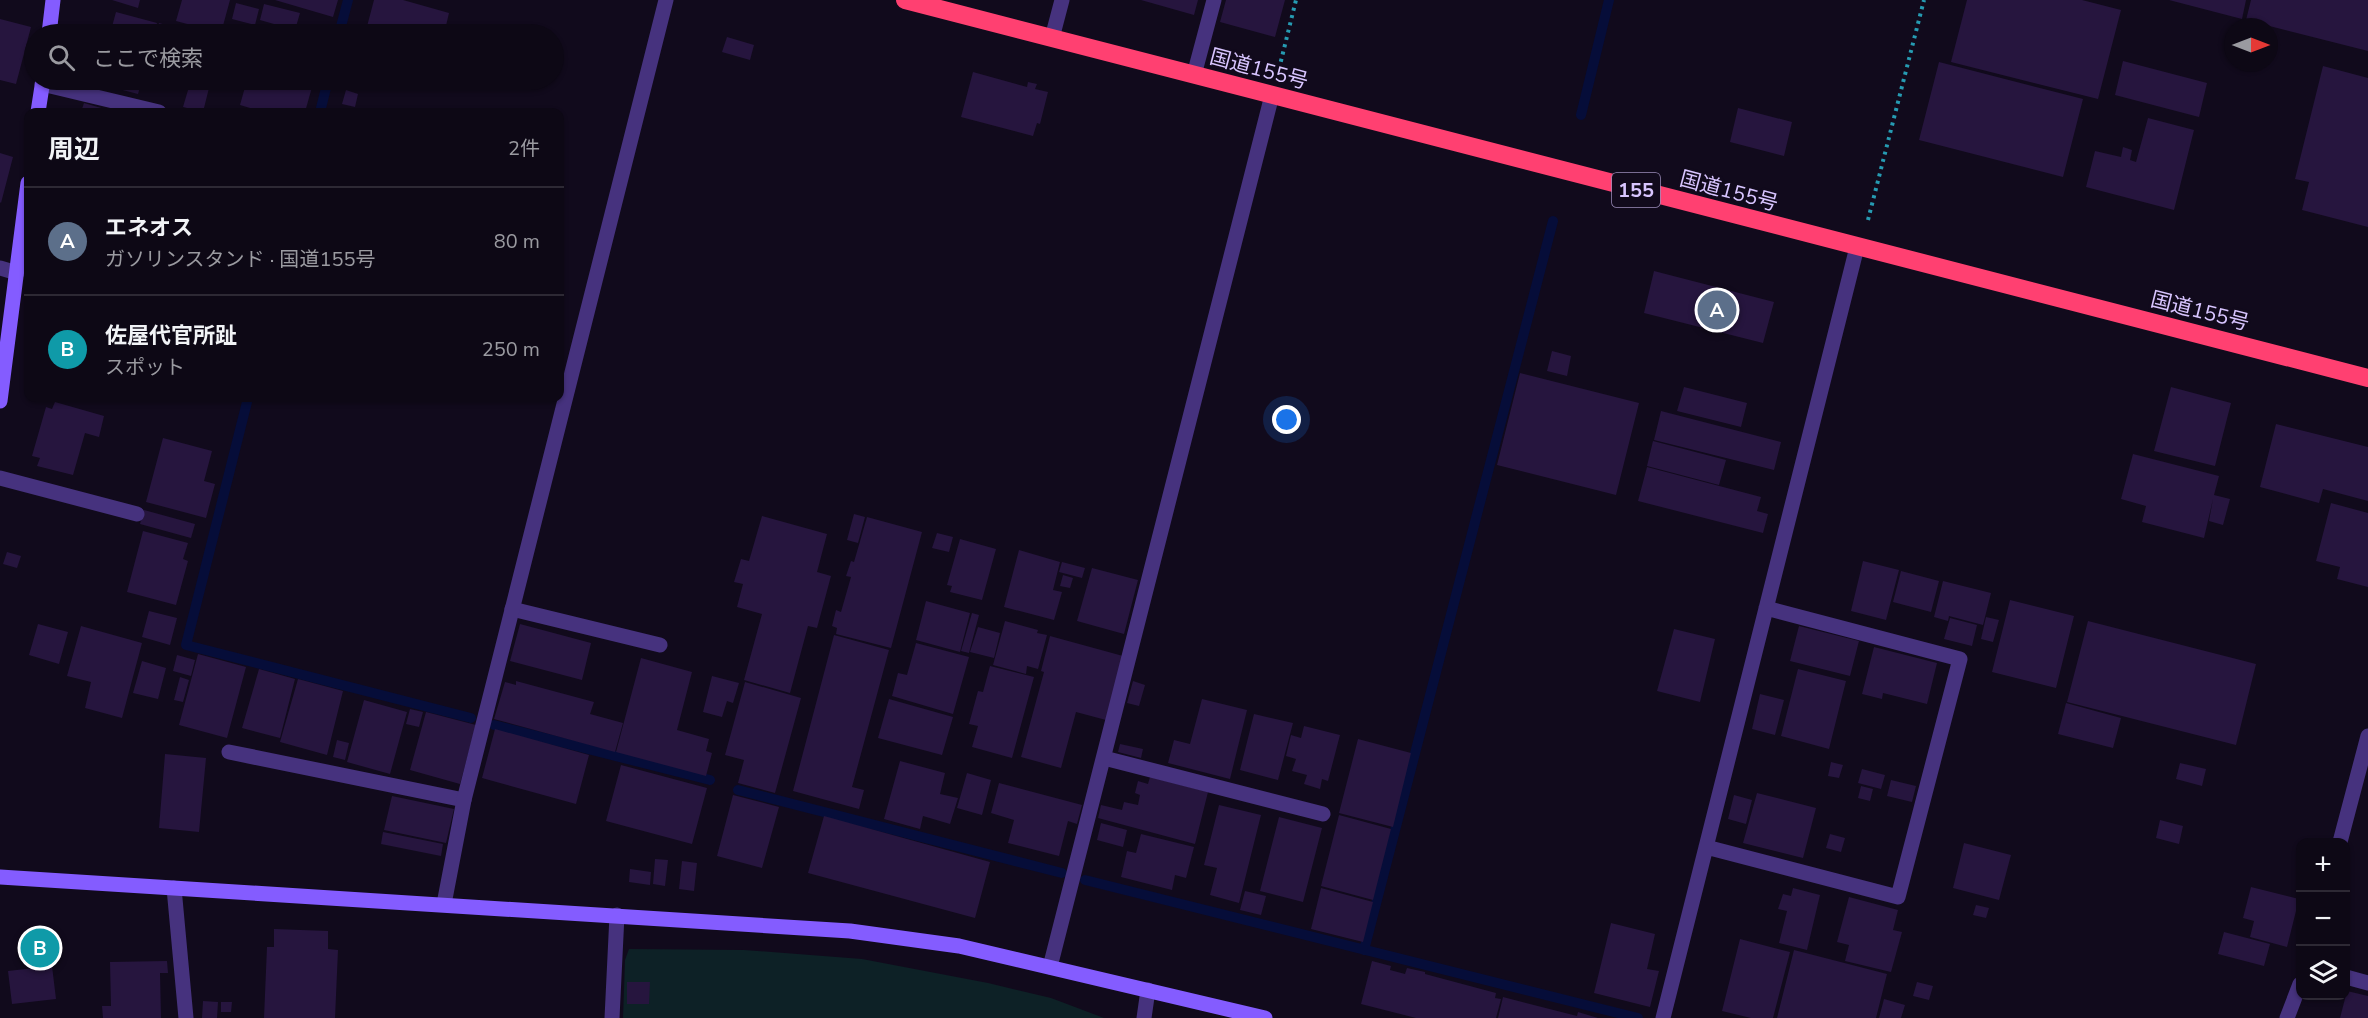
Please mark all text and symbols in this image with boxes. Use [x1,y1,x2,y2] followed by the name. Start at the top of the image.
[2224,18,2278,72] north arrow
[24,24,564,90] search box
[45,41,78,74] icon: search
[1207,42,1311,96] street label: 国道155号
[93,44,203,74] text: ここで検索
[48,132,100,167] text: 周辺
[508,135,540,162] text: 2件
[1677,164,1781,218] street label: 国道155号
[1612,173,1660,207] road number: 155
[105,213,193,243] text: エネオス
[60,228,75,255] text: A
[494,228,540,255] text: 80 m
[105,246,375,273] text: ガソリンスタンド · 国道155号
[2148,285,2252,337] street label: 国道155号
[1698,288,1736,332] pin: A
[105,321,237,351] text: 佐屋代官所趾
[61,336,74,363] text: B
[482,336,540,363] text: 250 m
[105,354,185,381] text: スポット
[1272,405,1301,434] your location
[2296,838,2350,1000] map controls
[2296,838,2350,892] button: +
[2296,892,2350,946] button: −
[20,926,60,970] pin: B
[2296,946,2350,1000] button: layers

